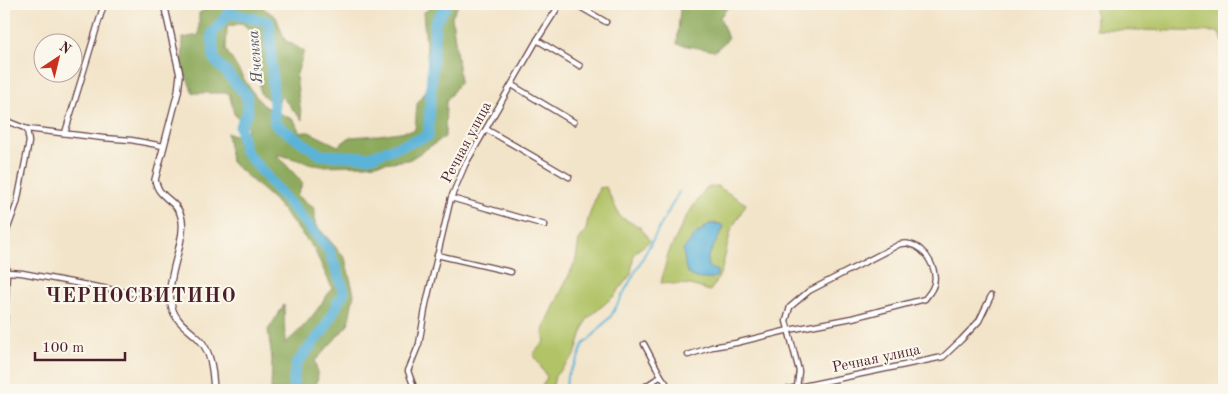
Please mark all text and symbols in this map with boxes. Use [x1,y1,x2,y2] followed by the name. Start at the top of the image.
[246,29,266,84] water label: Яченка
[32,32,82,82] north arrow
[56,39,74,57] text: N
[440,99,495,186] street label: Речная улица
[45,287,237,307] district label: ЧЕРНОСВИТИНО
[35,329,125,361] scale bar
[42,341,84,356] text: 100 m
[831,343,922,376] street label: Речная улица

